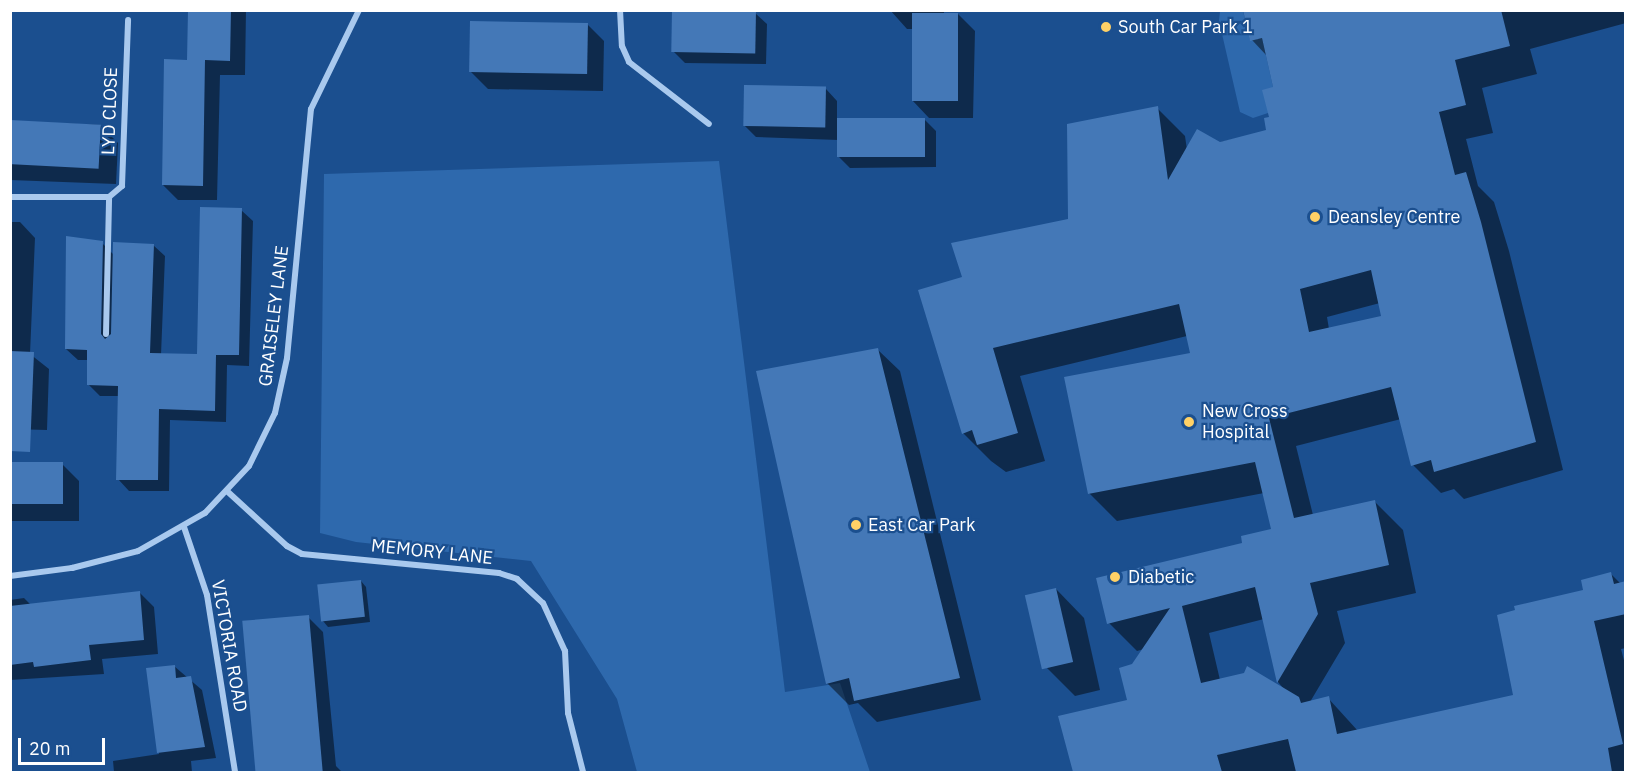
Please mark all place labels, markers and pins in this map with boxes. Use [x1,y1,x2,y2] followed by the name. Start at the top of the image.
[1118,16,1253,38] place label: South Car Park 1
[1099,20,1113,34] marker: South Car Park 1
[1328,206,1460,228] place label: Deansley Centre
[1306,208,1324,226] marker: Deansley Centre
[1202,401,1288,444] place label: New Cross Hospital
[1180,413,1198,431] marker: New Cross Hospital
[868,514,975,536] place label: East Car Park
[849,518,863,532] marker: East Car Park
[1128,566,1194,588] place label: Diabetic
[1106,568,1124,586] marker: Diabetic

